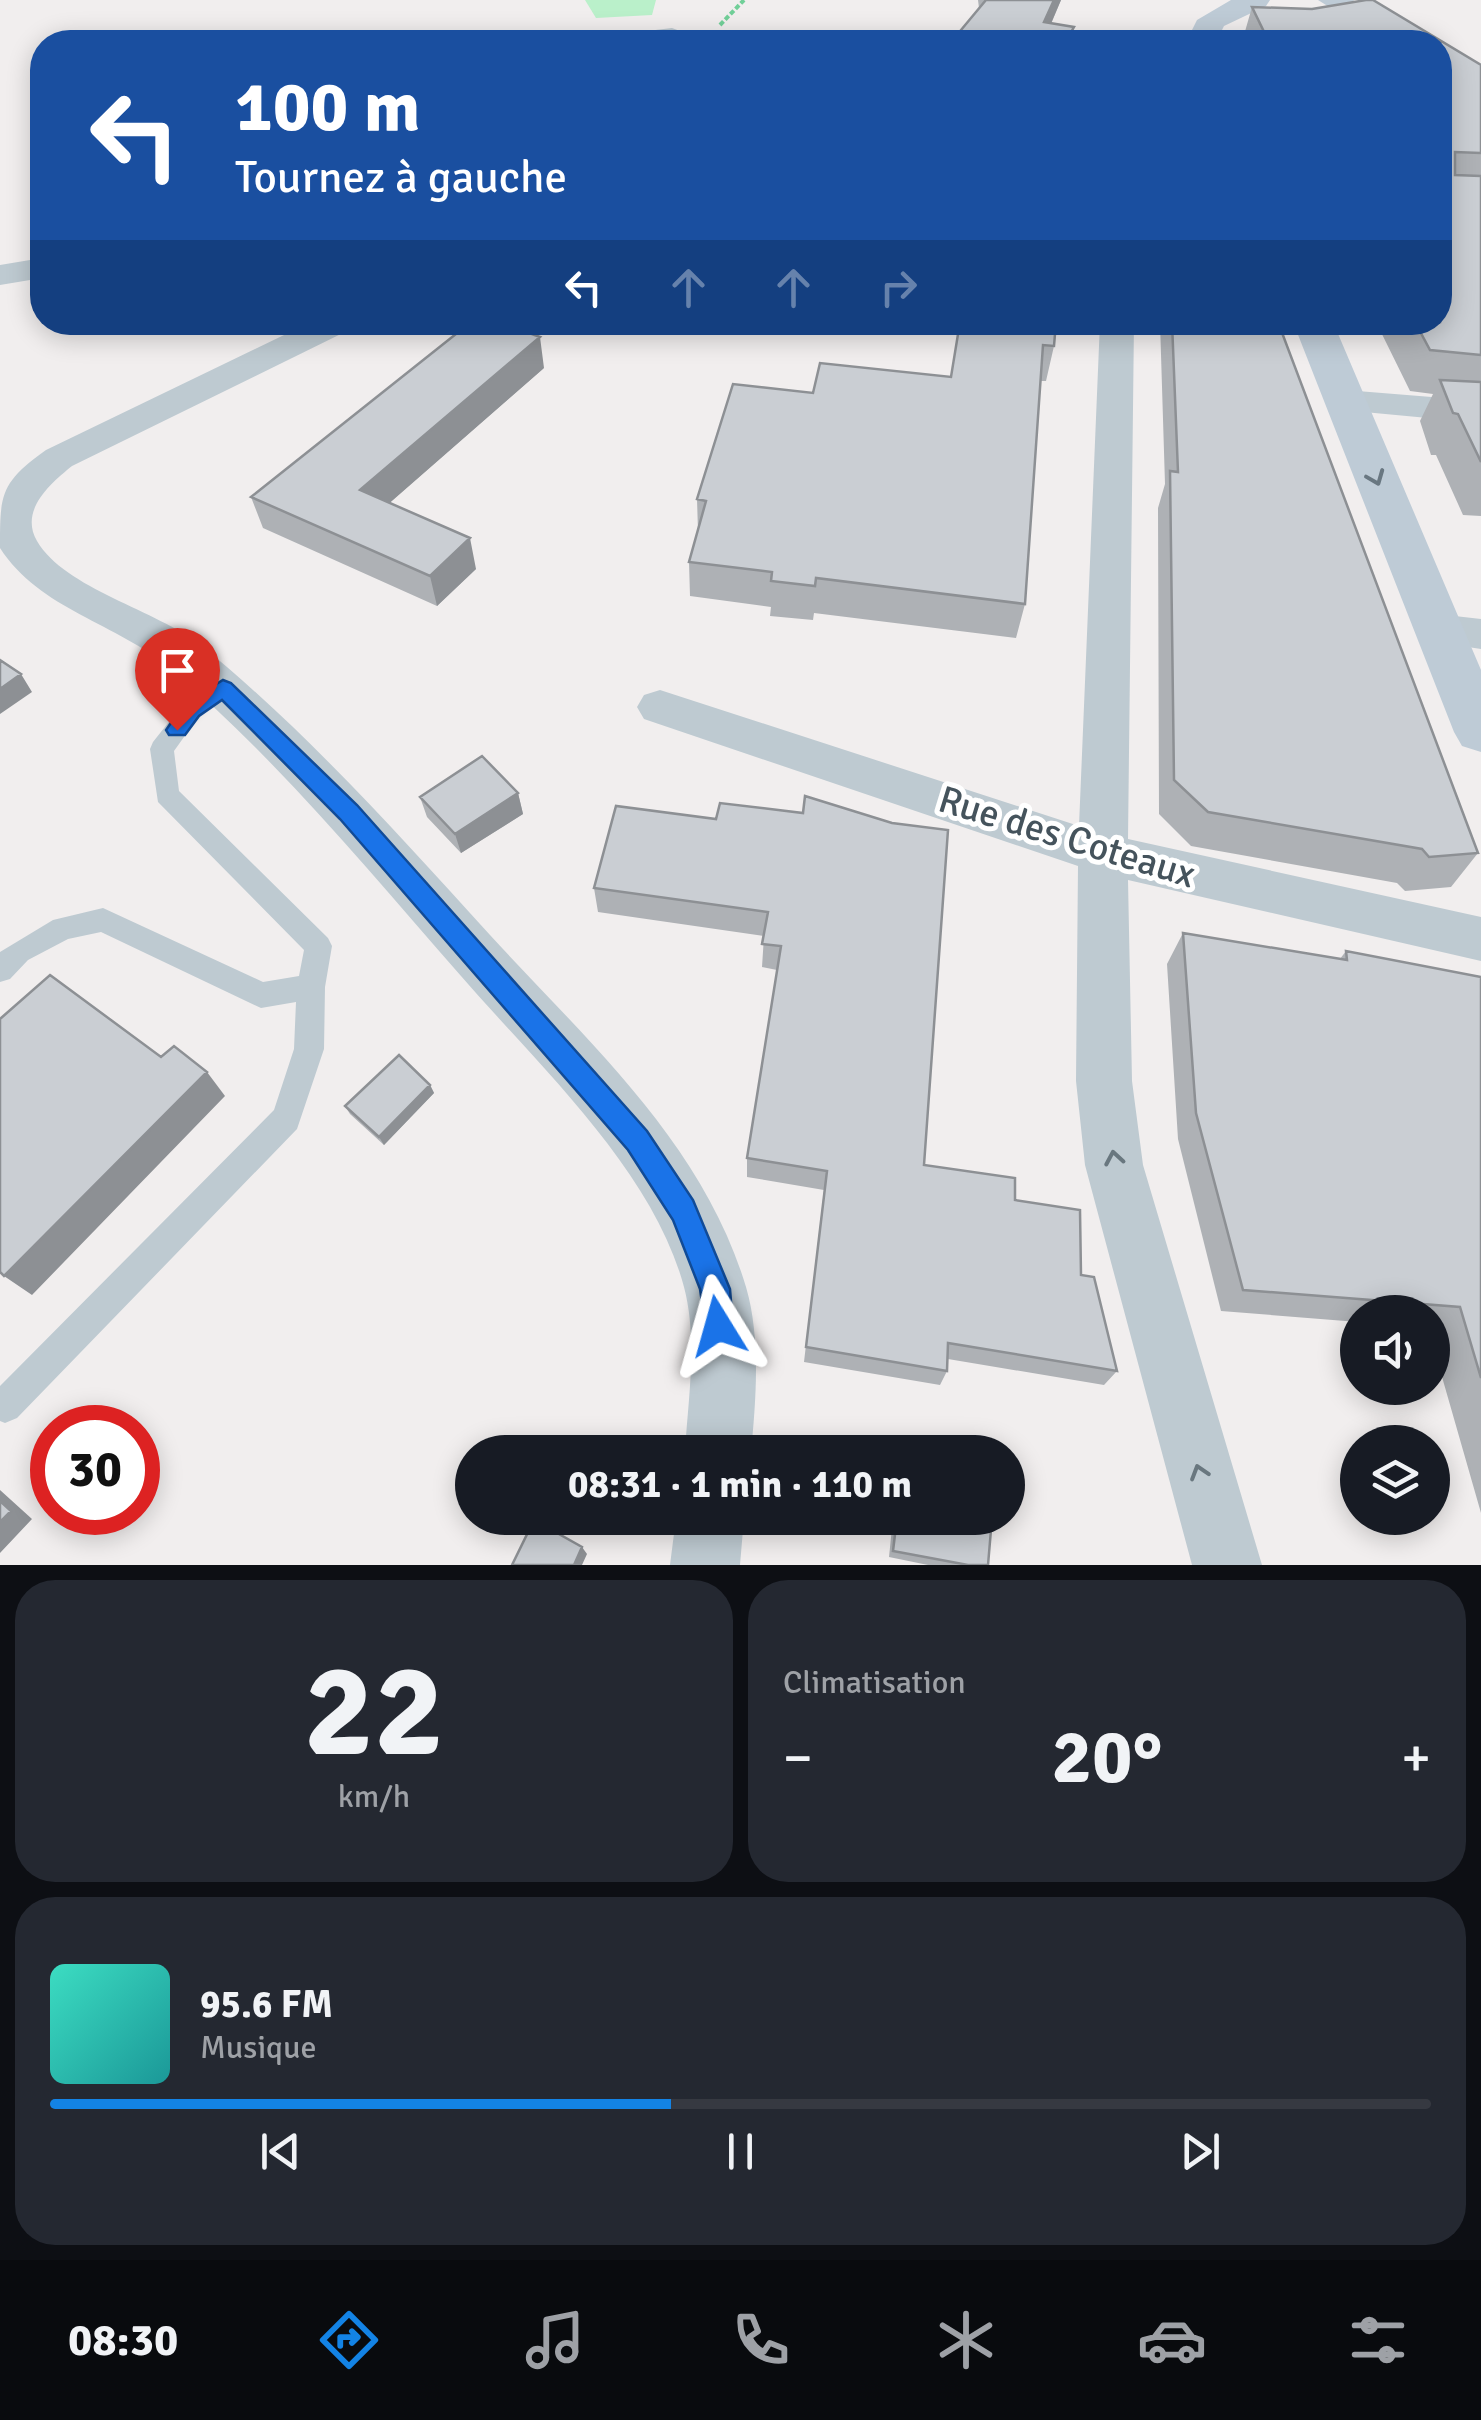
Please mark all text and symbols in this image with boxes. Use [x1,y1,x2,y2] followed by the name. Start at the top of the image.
[235,64,420,150] text: 100 m
[70,70,200,200] icon: left
[235,150,567,205] text: Tournez à gauche
[556,260,611,315] icon: left
[661,260,716,315] icon: ahead
[766,260,821,315] icon: ahead
[871,260,926,315] icon: right
[1364,468,1384,486] one-way arrow
[135,628,220,731] pin
[150,643,205,698] icon: arrive
[933,776,1201,898] street label: Rue des Coteaux
[1105,1150,1126,1166] one-way arrow
[666,1274,770,1378] position arrow
[1340,1295,1450,1535] map controls
[1340,1295,1450,1405] button: sound
[30,1405,160,1535] speed limit sign: 30
[1340,1425,1450,1535] button: layers
[568,1461,912,1508] text: 08:31 · 1 min · 110 m
[1190,1464,1211,1481] one-way arrow
[304,1632,444,1792] text: 22
[783,1663,966,1702] text: Climatisation
[1052,1711,1163,1804] text: 20°
[783,1724,813,1792] text: −
[1401,1724,1431,1792] text: +
[338,1777,410,1816] text: km/h
[200,1981,333,2028] text: 95.6 FM
[200,2028,316,2067] text: Musique
[253,2124,308,2179] icon: previous
[713,2124,768,2179] icon: pause
[1173,2124,1228,2179] icon: next
[314,2305,384,2375] icon: directions
[520,2305,590,2375] icon: music
[726,2305,796,2375] icon: phone
[931,2305,1001,2375] icon: climate
[1137,2305,1207,2375] icon: car
[1343,2305,1413,2375] icon: filters
[68,2313,178,2368] text: 08:30

